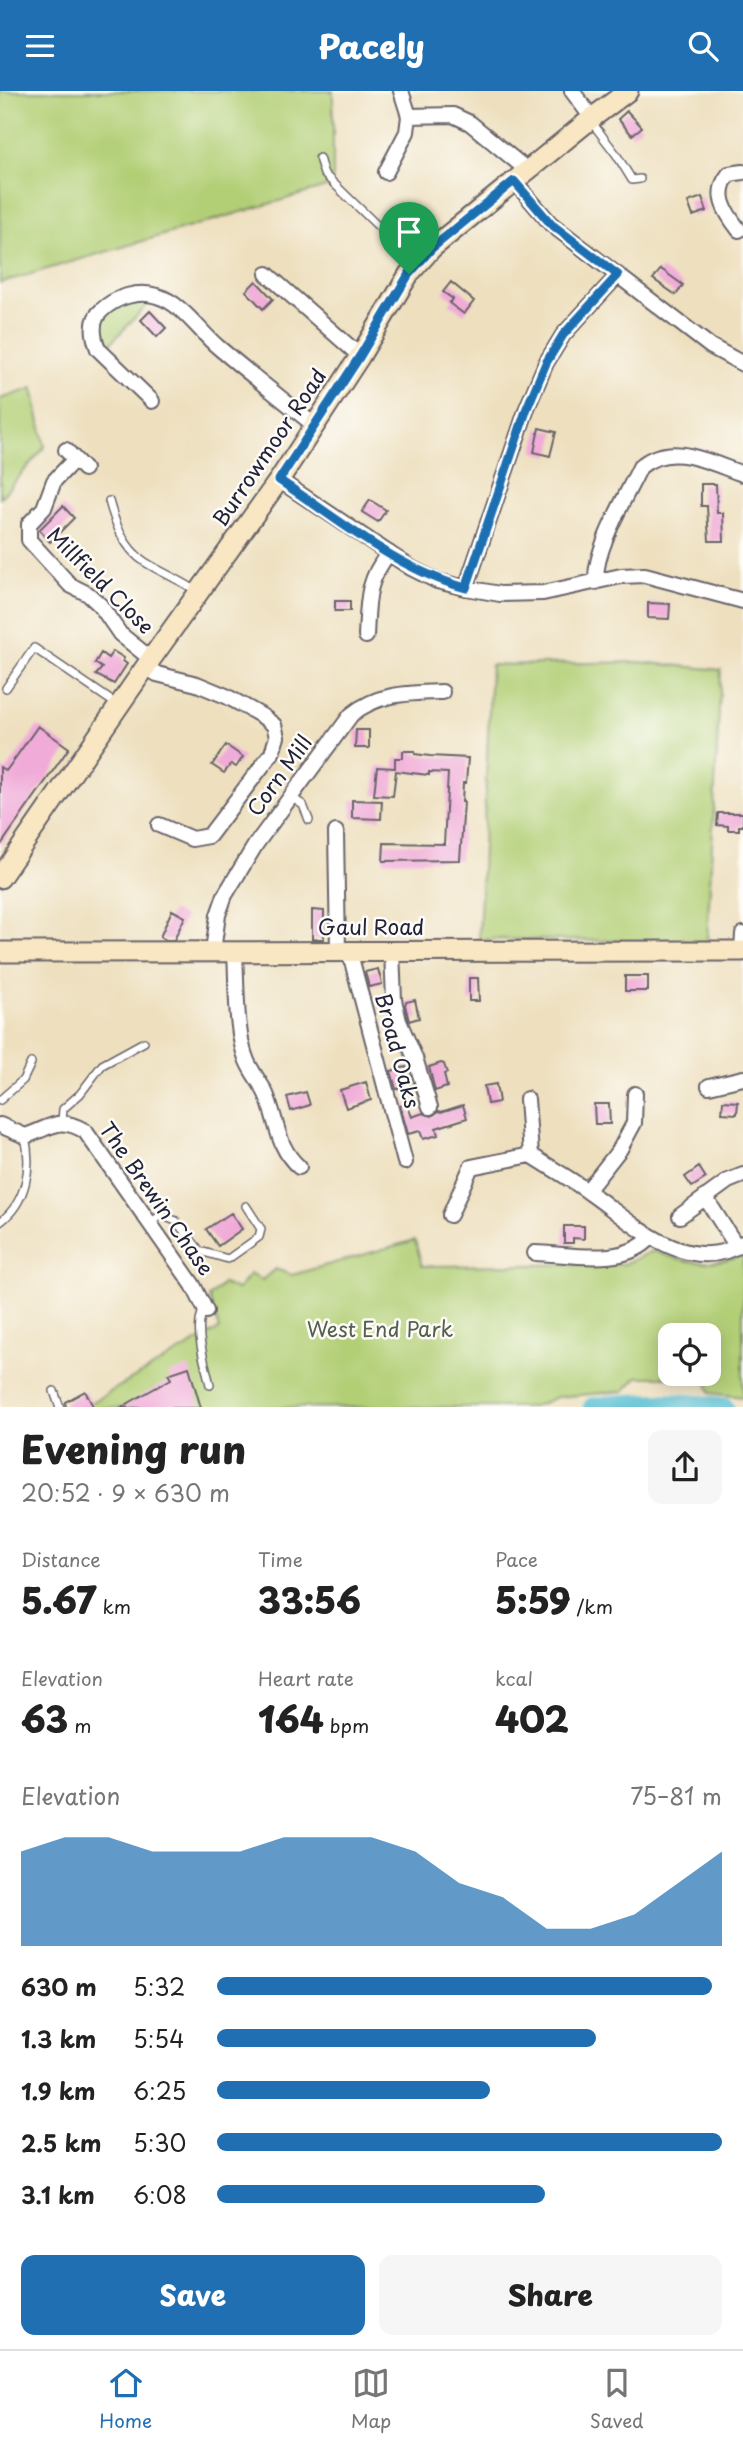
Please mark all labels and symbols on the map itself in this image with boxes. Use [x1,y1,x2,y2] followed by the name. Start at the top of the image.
[379,202,439,274] pin
[204,361,333,532] street label: Burrowmoor Road
[41,519,162,640] street label: Millfield Close
[238,728,319,822] street label: Corn Mill
[318,910,424,942] street label: Gaul Road
[368,989,430,1112] street label: Broad Oaks
[93,1114,223,1281] street label: The Brewin Chase
[307,1312,454,1344] park label: West End Park

